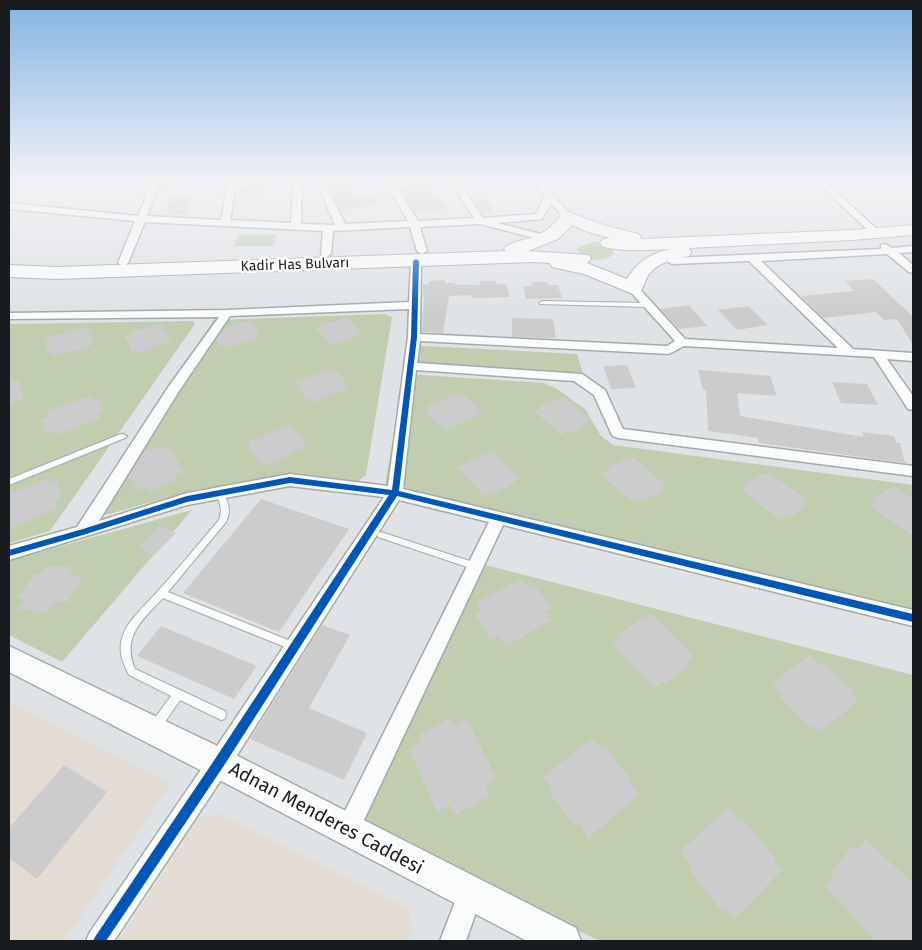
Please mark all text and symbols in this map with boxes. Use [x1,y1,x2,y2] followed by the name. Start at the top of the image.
[240,255,350,275] street label: Kadir Has Bulvarı
[225,758,427,880] street label: Adnan Menderes Caddesi

